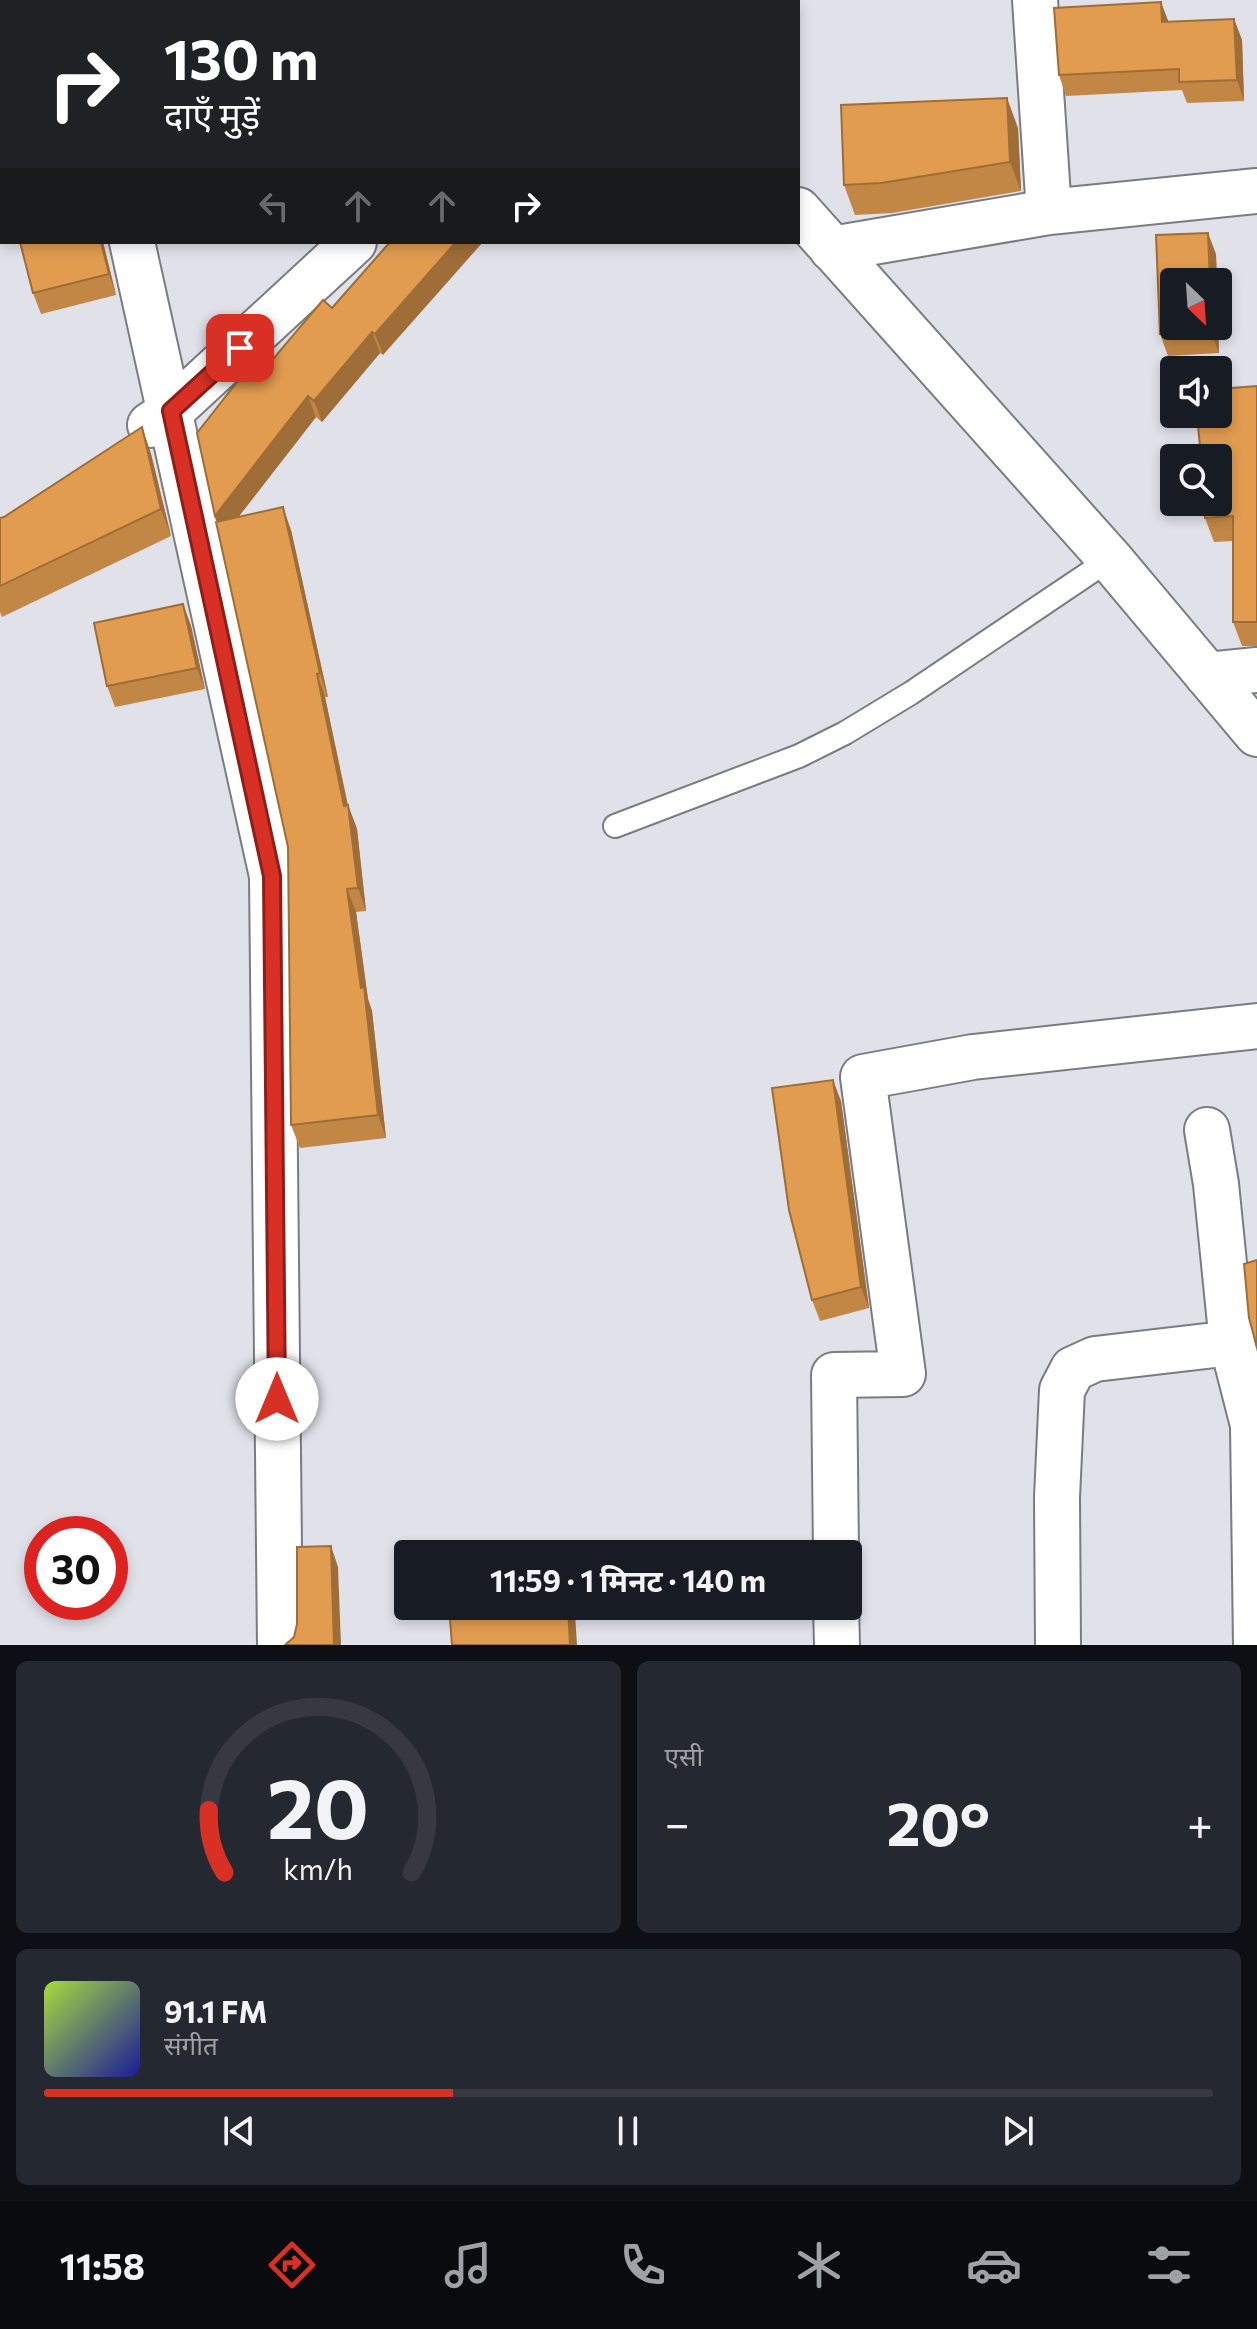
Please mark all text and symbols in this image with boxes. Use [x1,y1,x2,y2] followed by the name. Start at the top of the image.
[164,23,319,92] text: 130 m
[32,32,136,136] icon: right
[164,92,260,136] text: दाएँ मुड़ें
[252,184,296,228] icon: left
[336,184,380,228] icon: ahead
[420,184,464,228] icon: ahead
[504,184,548,228] icon: right
[1160,268,1232,340] north arrow
[1160,268,1232,516] map controls
[206,314,274,382] pin
[218,326,262,370] icon: arrive
[1160,356,1232,428] button: sound
[1160,444,1232,516] button: search
[235,1357,319,1441] position arrow
[24,1516,128,1620] speed limit sign: 30
[490,1561,766,1598] text: 11:59 · 1 मिनट · 140 m
[665,1740,703,1771] text: एसी
[267,1754,369,1856] text: 20
[887,1785,990,1858] text: 20°
[665,1795,690,1849] text: −
[1187,1795,1213,1849] text: +
[283,1851,353,1886] text: km/h
[164,1992,267,2029] text: 91.1 FM
[164,2029,218,2060] text: संगीत
[217,2109,261,2153] icon: previous
[606,2109,650,2153] icon: pause
[996,2109,1040,2153] icon: next
[264,2237,320,2293] icon: directions
[440,2237,496,2293] icon: music
[615,2237,671,2293] icon: phone
[791,2237,847,2293] icon: climate
[966,2237,1022,2293] icon: car
[1141,2237,1197,2293] icon: filters
[60,2243,145,2287] text: 11:58

